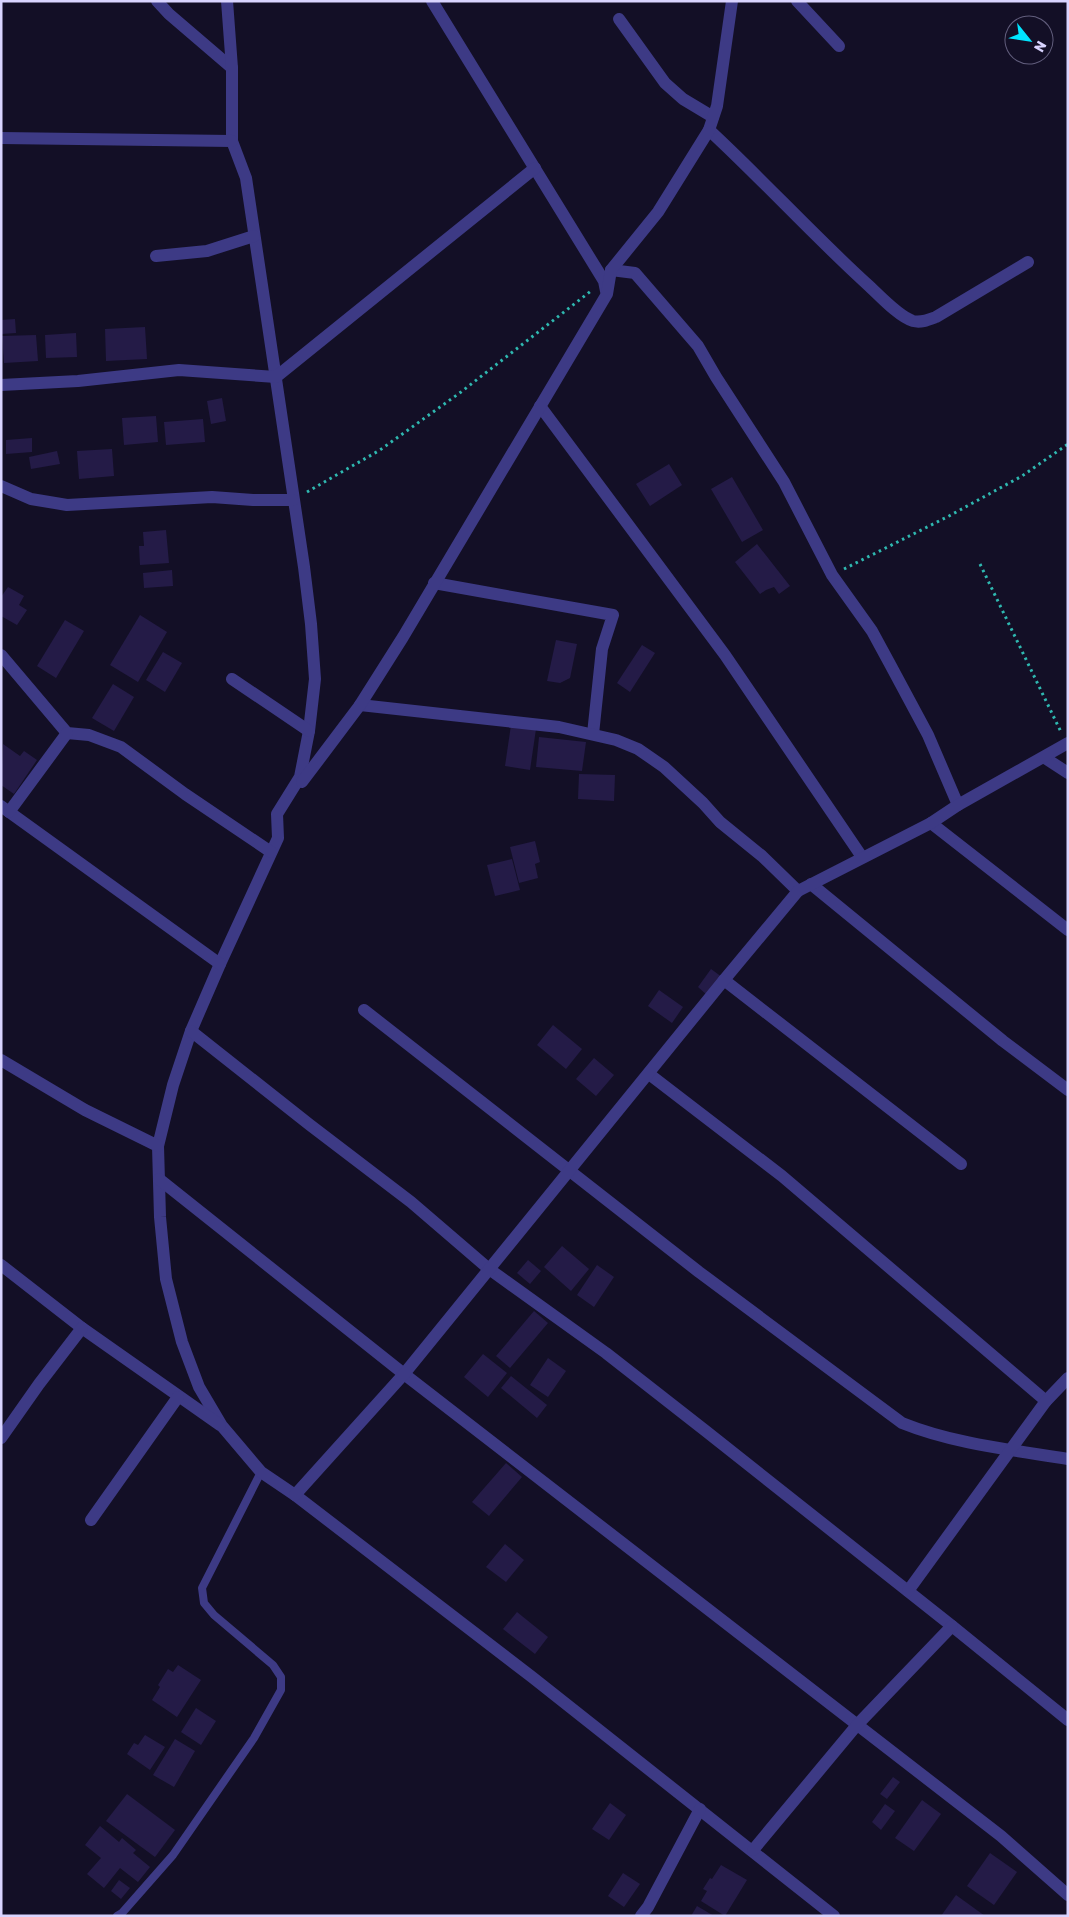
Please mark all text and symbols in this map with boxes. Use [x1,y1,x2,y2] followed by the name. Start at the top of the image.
[1004,15,1054,65] north arrow
[1030,38,1050,55] text: N

